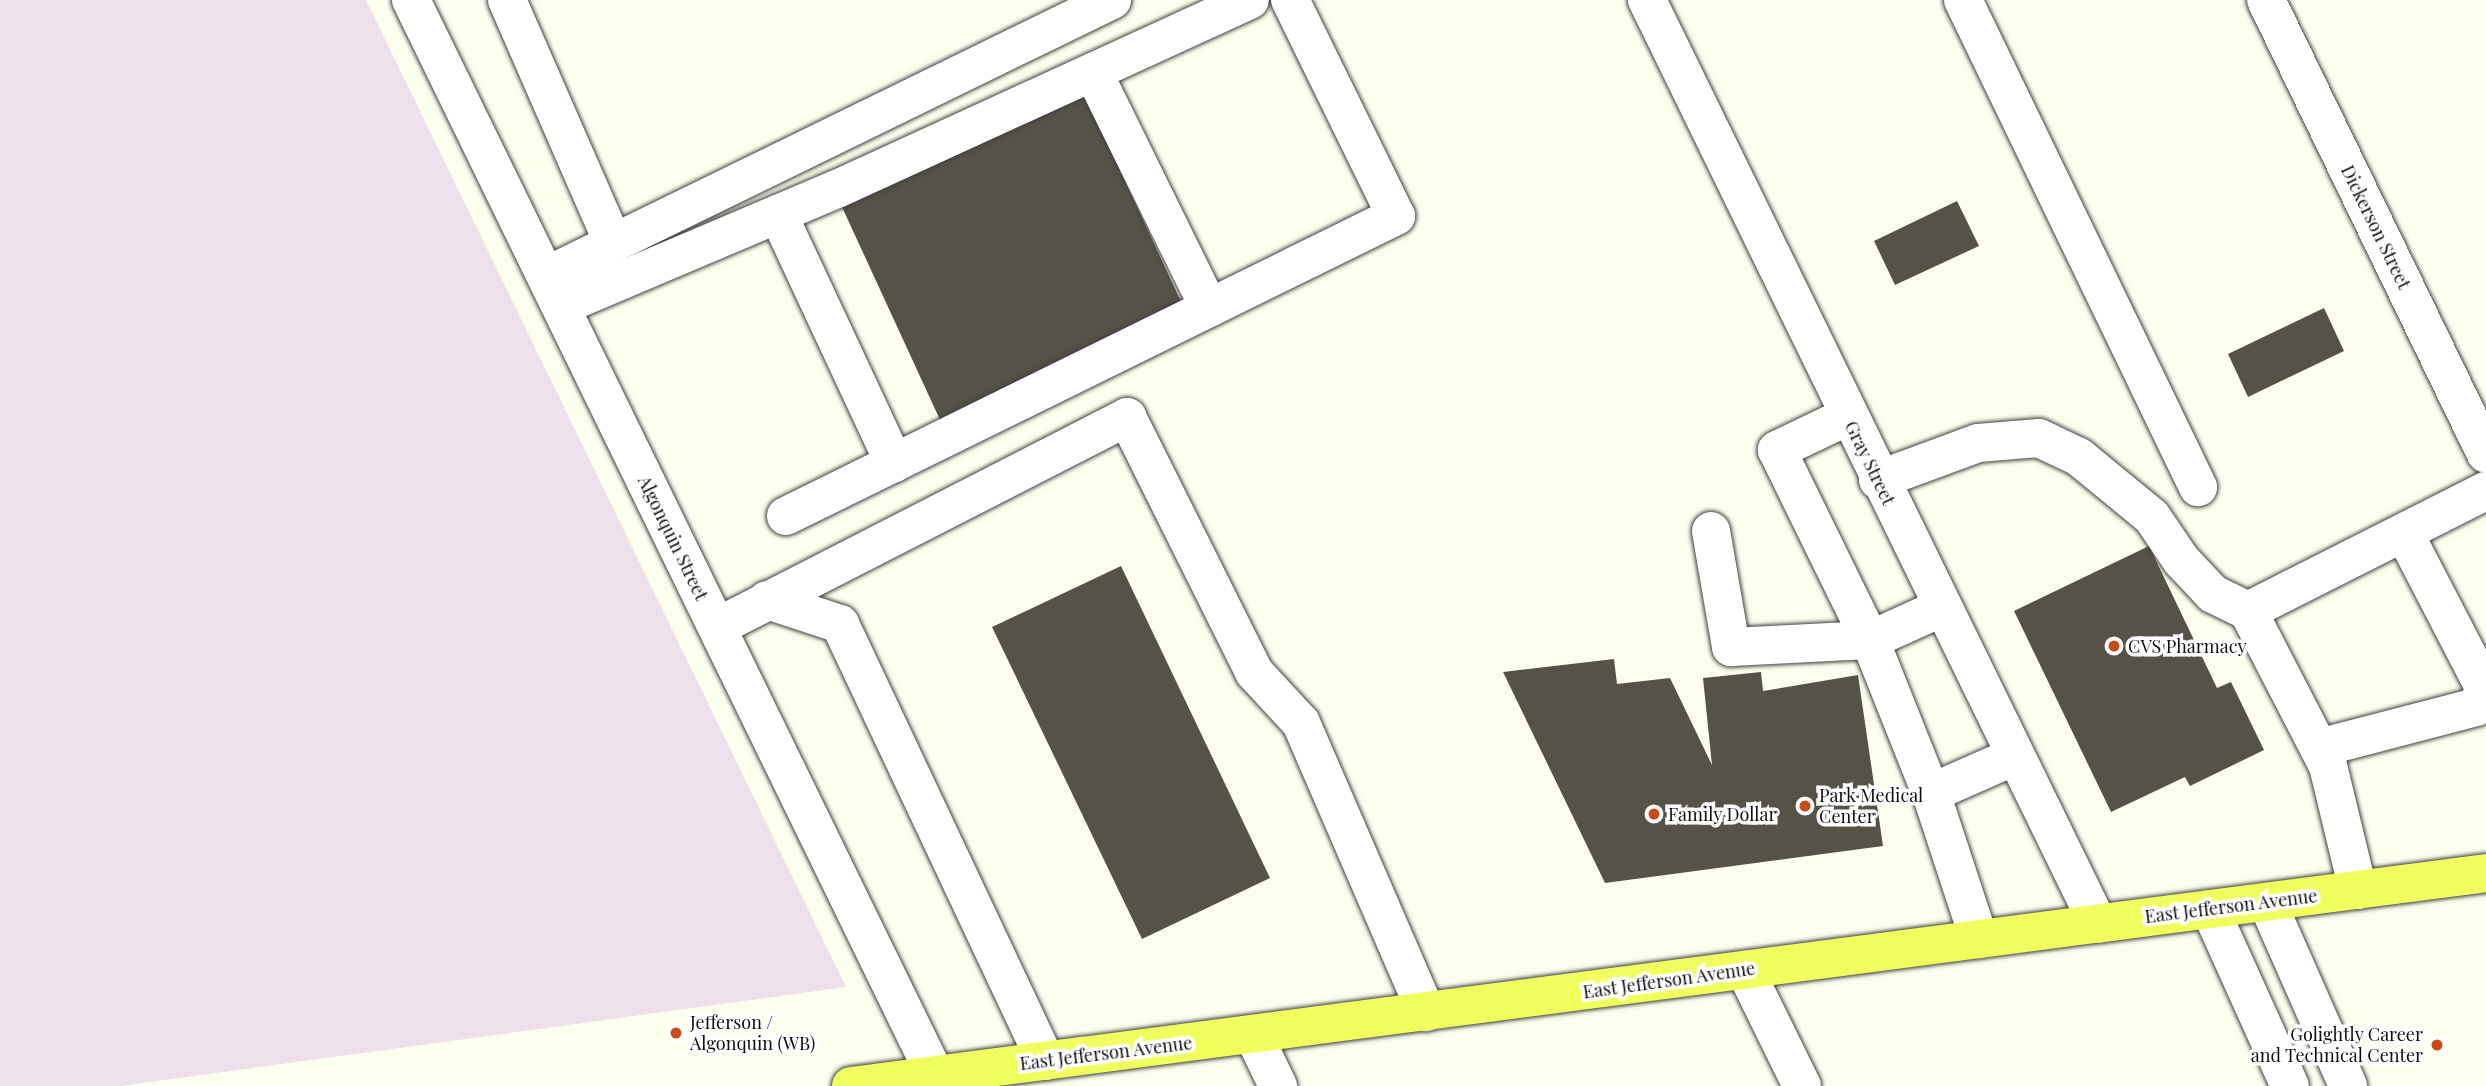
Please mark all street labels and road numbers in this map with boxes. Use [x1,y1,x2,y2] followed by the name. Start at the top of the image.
[2337,162,2415,292] street label: Dickerson Street
[1840,417,1900,509] street label: Gray Street
[634,472,712,604] street label: Algonquin Street
[2143,885,2319,927] street label: East Jefferson Avenue
[1581,957,1757,1003] street label: East Jefferson Avenue
[1018,1032,1194,1074] street label: East Jefferson Avenue

